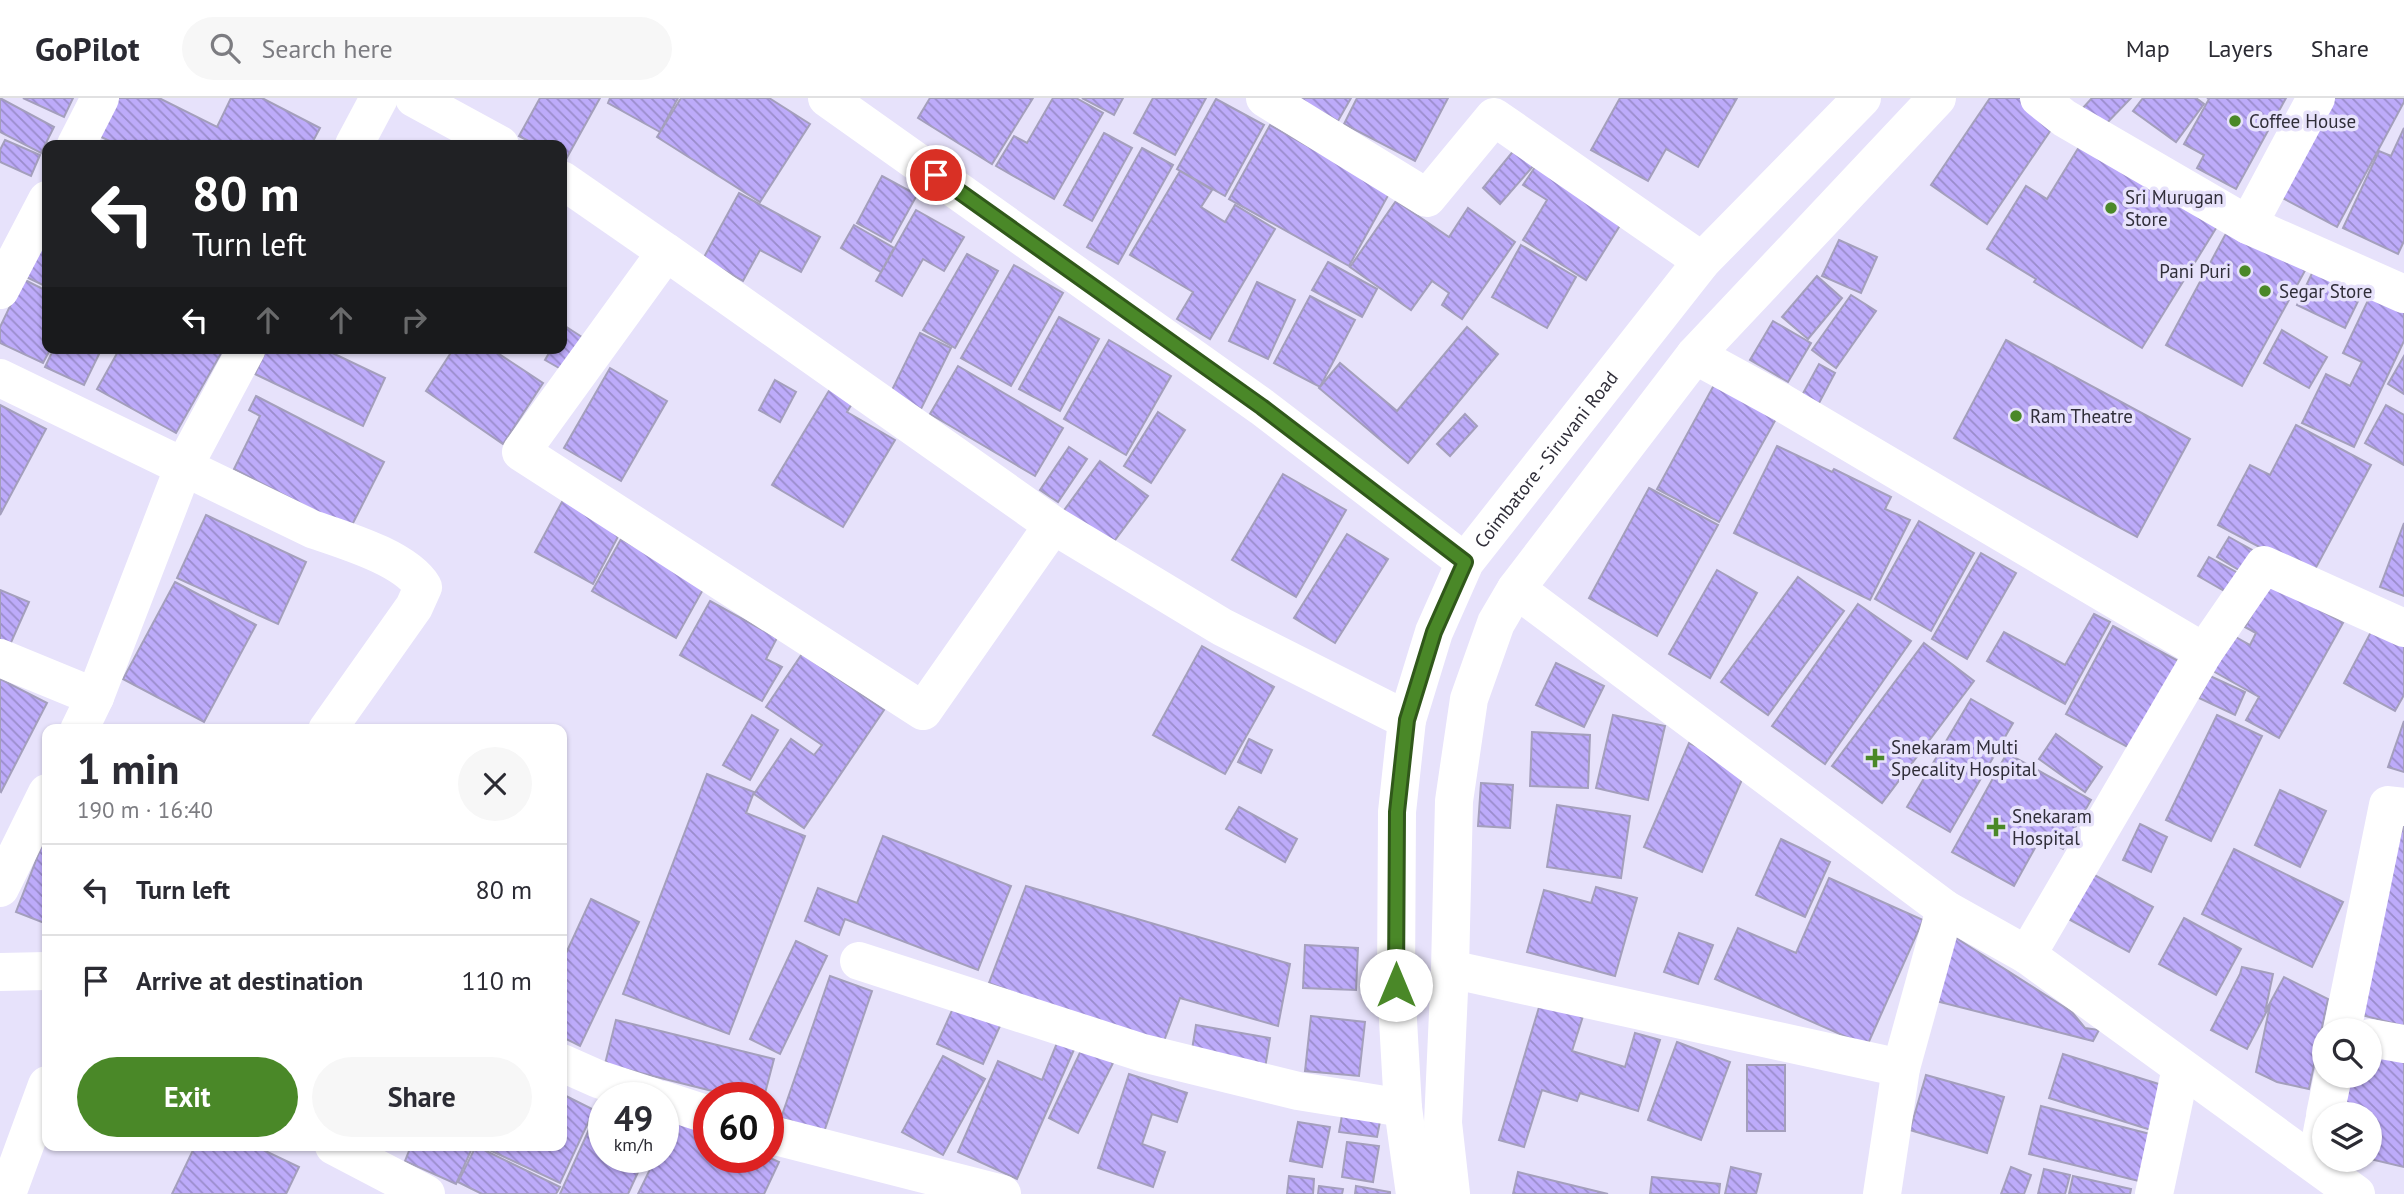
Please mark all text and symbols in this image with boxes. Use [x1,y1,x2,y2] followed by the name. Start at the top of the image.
[182,17,672,80] search box
[35,27,140,70] text: GoPilot
[206,29,244,67] icon: search
[262,32,393,65] text: Search here
[2126,33,2170,64] text: Map
[2208,33,2273,64] text: Layers
[2311,33,2369,64] text: Share
[2249,109,2356,133] place label: Coffee House
[2227,113,2243,129] marker: Coffee House
[906,145,966,205] pin
[917,156,955,194] icon: arrive
[192,161,299,225] text: 80 m
[77,168,168,259] icon: left
[2125,185,2224,231] place label: Sri Murugan Store
[2103,200,2119,216] marker: Sri Murugan Store
[192,223,307,265] text: Turn left
[2159,259,2231,283] place label: Pani Puri
[2237,263,2253,279] marker: Pani Puri
[2279,279,2372,303] place label: Segar Store
[2257,283,2273,299] marker: Segar Store
[176,301,214,339] icon: left
[249,301,287,339] icon: ahead
[322,301,360,339] icon: ahead
[395,301,433,339] icon: right
[1469,366,1623,552] street label: Coimbatore - Siruvani Road
[2030,404,2133,428] place label: Ram Theatre
[2008,408,2024,424] marker: Ram Theatre
[1891,735,2037,781] place label: Snekaram Multi Specality Hospital
[77,741,179,796] text: 1 min
[458,747,532,821] button: close
[1865,748,1885,768] marker: Snekaram Multi Specality Hospital
[77,795,213,824] text: 190 m · 16:40
[2012,804,2092,850] place label: Snekaram Hospital
[1986,817,2006,837] marker: Snekaram Hospital
[77,871,115,909] icon: left
[136,873,230,906] text: Turn left
[476,873,532,906] text: 80 m
[1359,948,1433,1022] position arrow
[77,962,115,1000] icon: arrive
[136,964,363,997] text: Arrive at destination
[461,964,532,997] text: 110 m
[2312,1018,2382,1172] map controls
[2312,1018,2382,1088] button: search
[77,1057,298,1137] button: Exit
[312,1057,532,1137] button: Share
[693,1082,784,1173] speed limit sign: 60
[614,1095,653,1141] text: 49
[2312,1102,2382,1172] button: layers
[614,1133,653,1156] text: km/h

